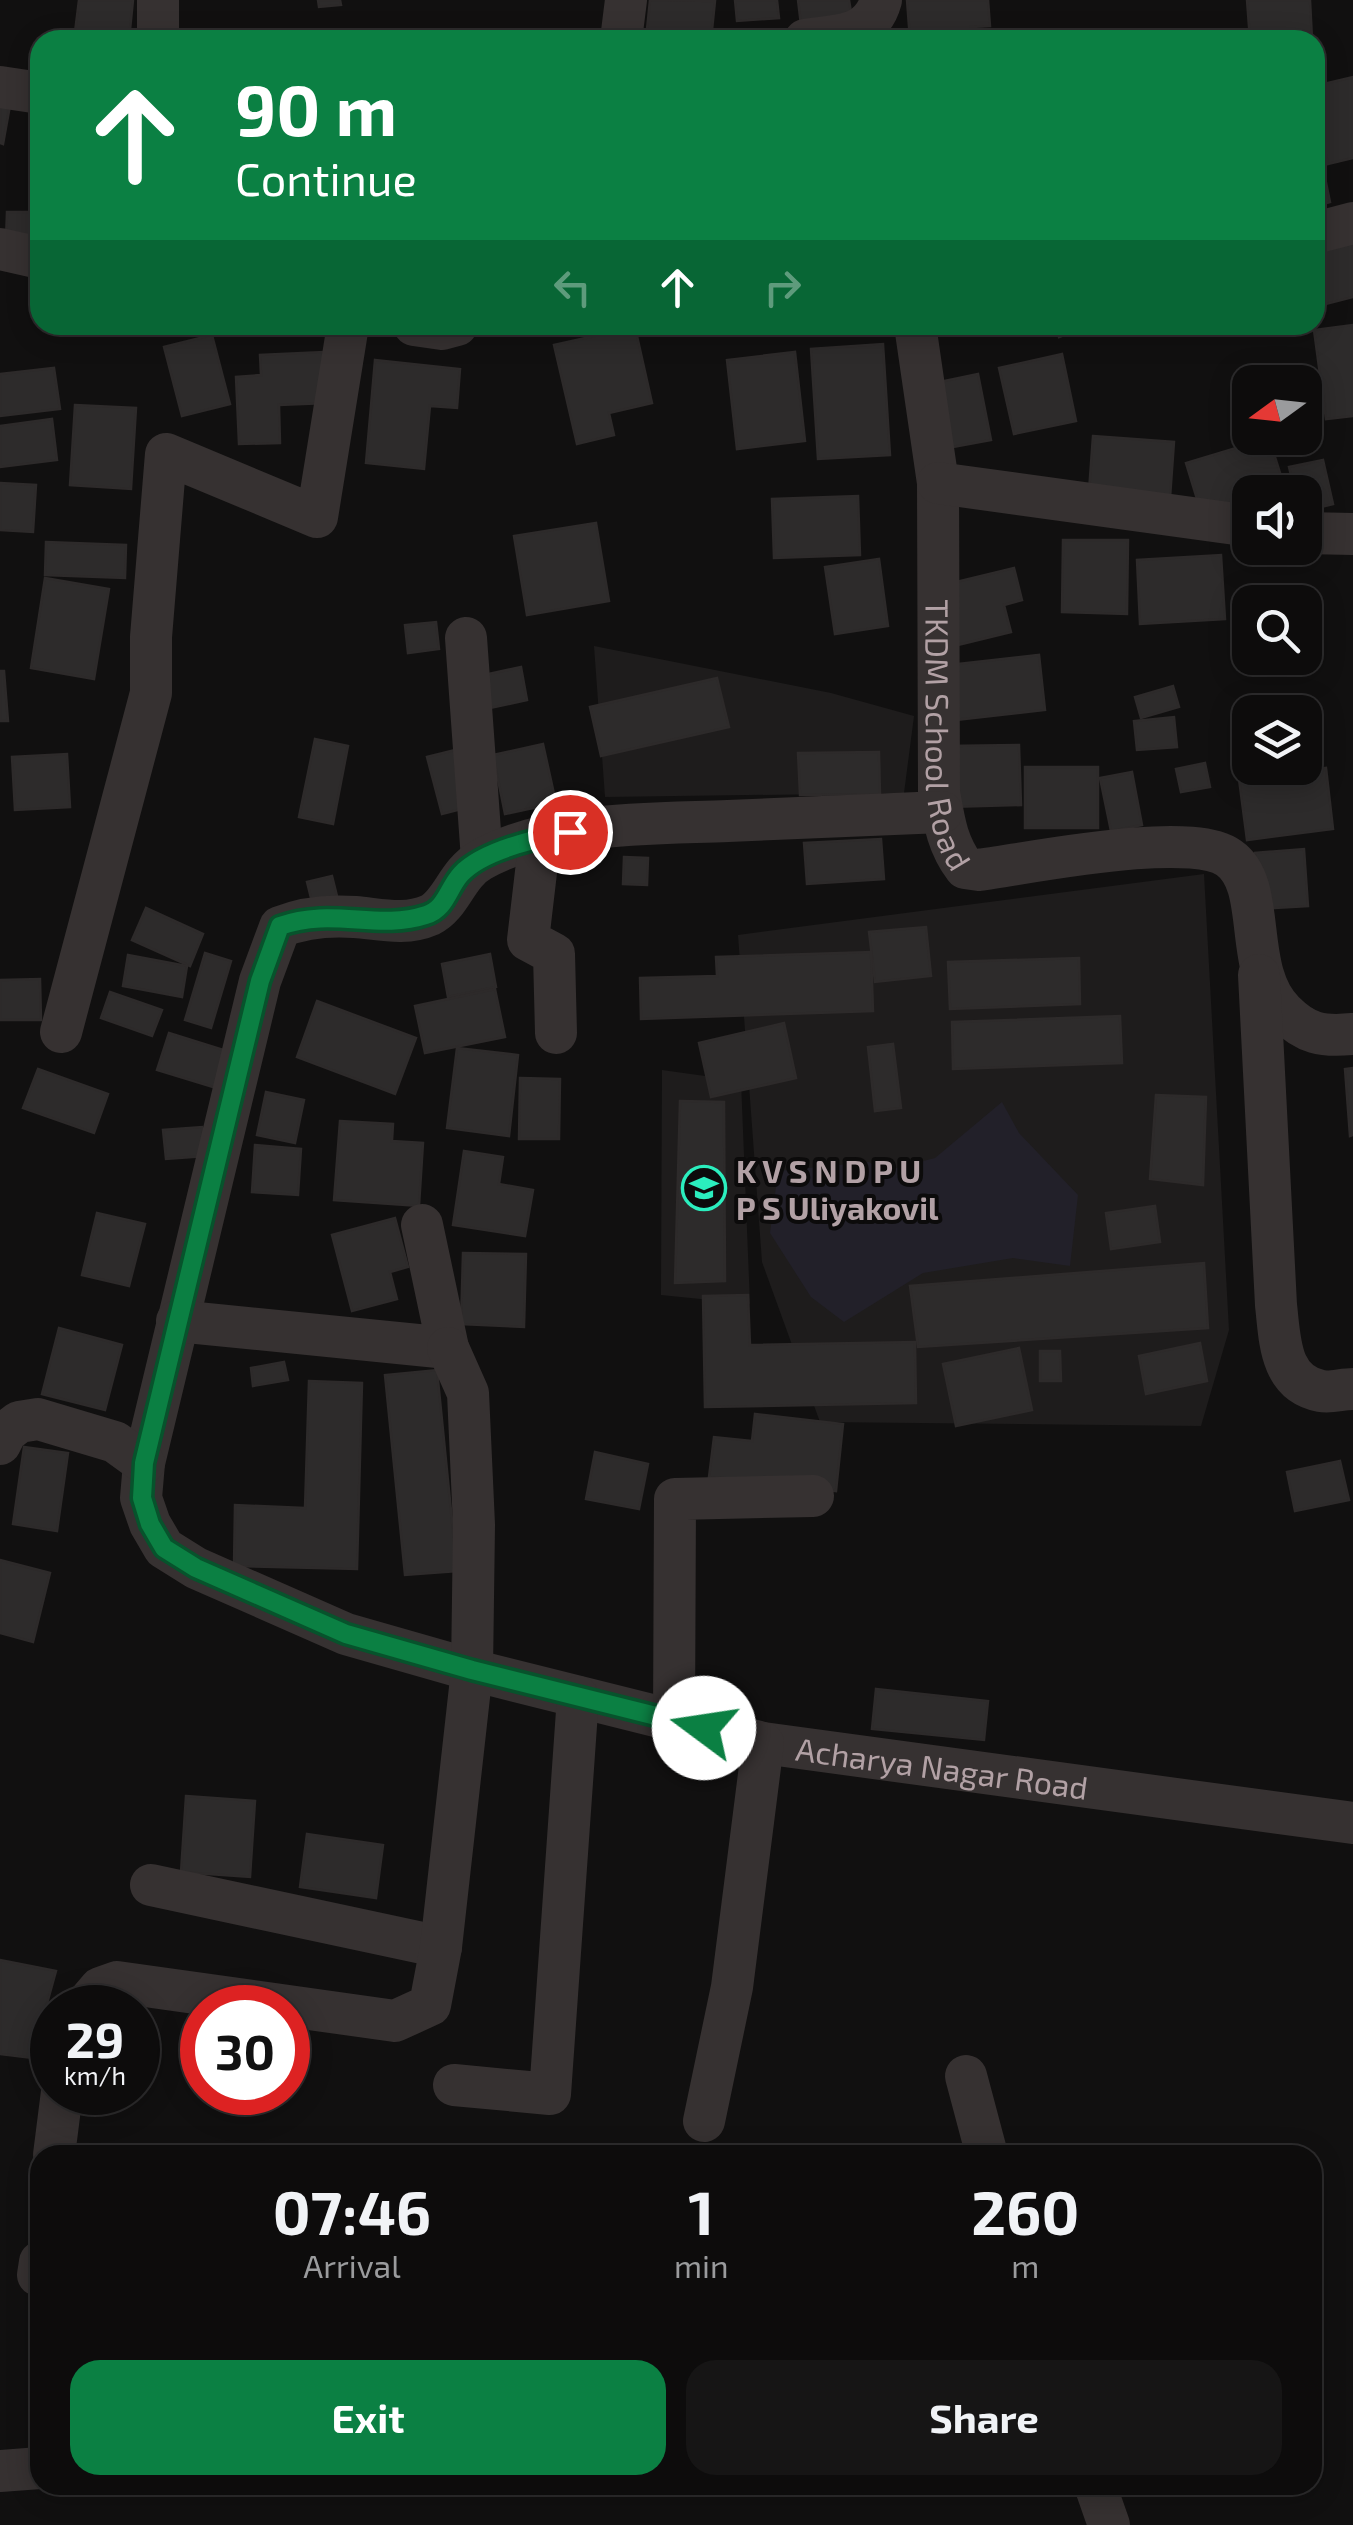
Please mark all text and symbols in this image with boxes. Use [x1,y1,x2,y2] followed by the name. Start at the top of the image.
[235,66,397,150] text: 90 m
[70,70,200,200] icon: ahead
[235,151,417,205] text: Continue
[545,260,600,315] icon: left
[650,260,705,315] icon: ahead
[755,260,810,315] icon: right
[1232,365,1322,455] north arrow
[1232,365,1322,785] map controls
[1232,475,1322,565] button: sound
[1232,585,1322,675] button: search
[919,599,980,877] street label: TKDM School Road
[1232,695,1322,785] button: layers
[528,790,613,875] pin
[543,805,598,860] icon: arrive
[736,1151,939,1227] place label: K V S N D P U P S Uliyakovil
[681,1165,727,1211] school or university icon: K V S N D P U P S Uliyakovil
[652,1676,756,1780] position arrow
[794,1729,1091,1806] street label: Acharya Nagar Road
[180,1985,310,2115] speed limit sign: 30
[66,2008,124,2068] text: 29
[64,2060,126,2090] text: km/h
[273,2175,431,2247] text: 07:46
[688,2175,714,2247] text: 1
[971,2175,1079,2247] text: 260
[303,2246,401,2284] text: Arrival
[674,2246,729,2284] text: min
[1011,2246,1039,2284] text: m
[70,2360,666,2475] button: Exit
[686,2360,1282,2475] button: Share

